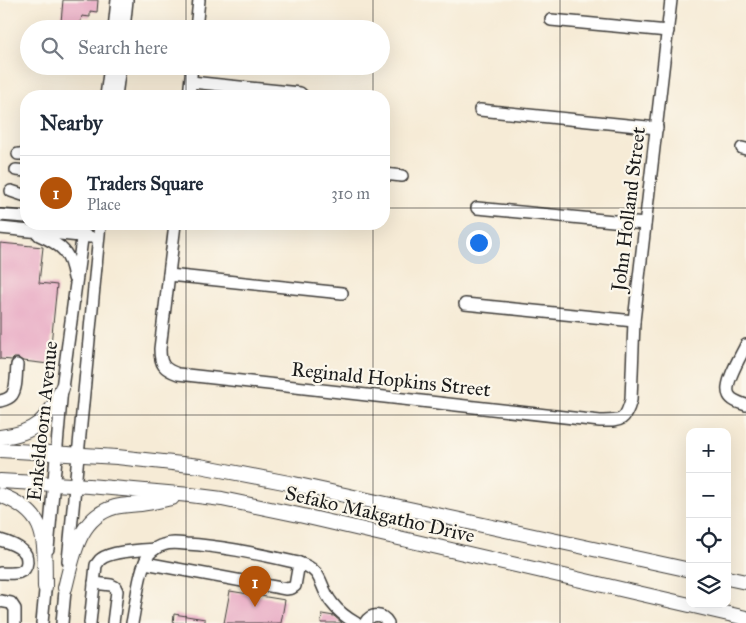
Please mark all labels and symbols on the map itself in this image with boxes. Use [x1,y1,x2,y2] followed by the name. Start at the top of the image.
[606,125,651,295] street label: John Holland Street
[466,230,492,256] your location
[22,340,62,502] street label: Enkeldoorn Avenue
[290,357,492,402] street label: Reginald Hopkins Street
[283,481,477,548] street label: Sefako Makgatho Drive
[239,566,271,607] pin: 1

